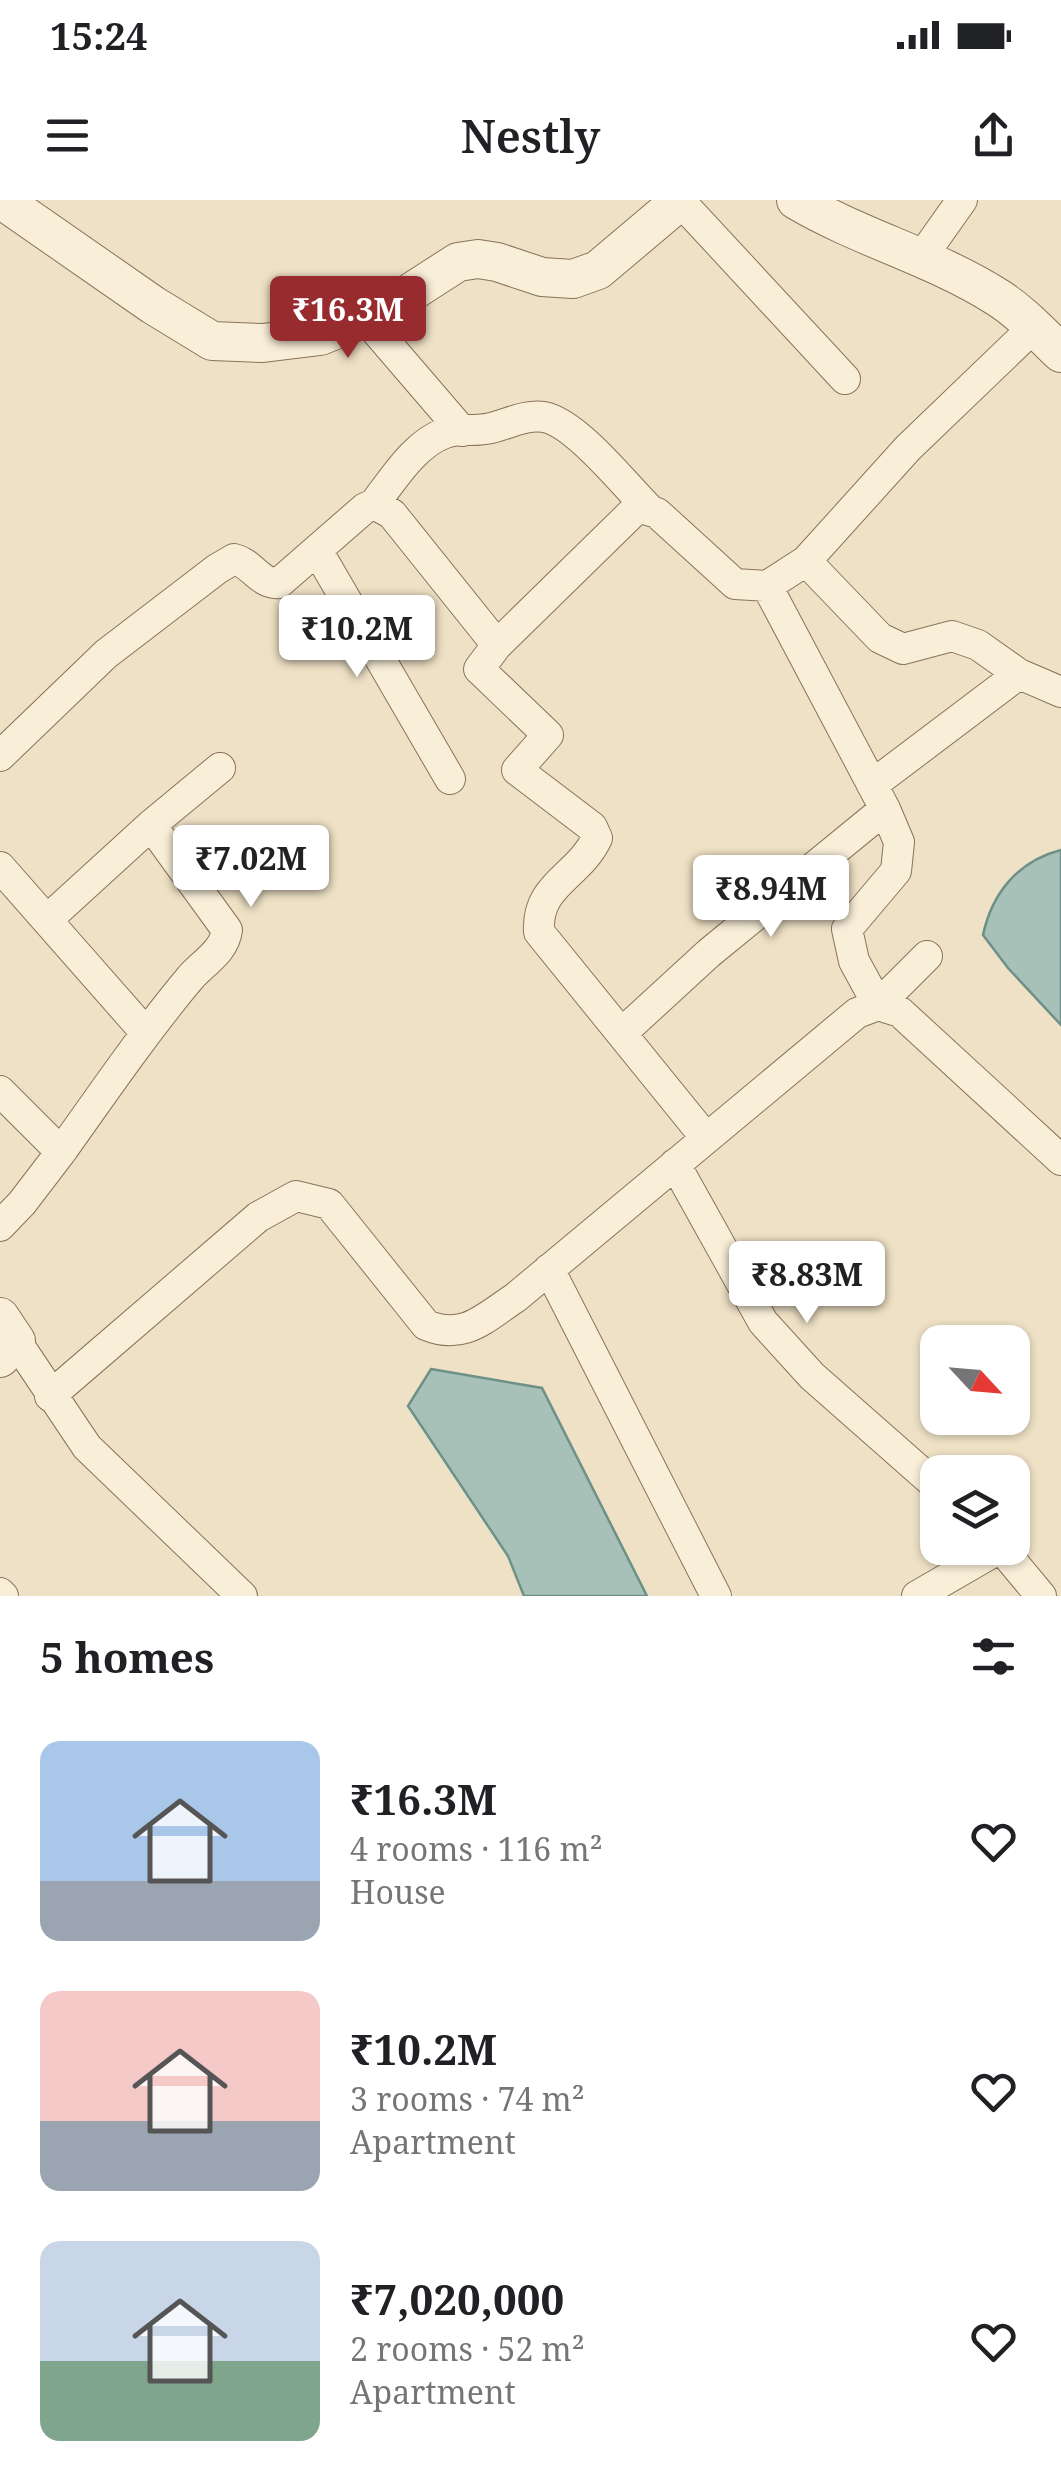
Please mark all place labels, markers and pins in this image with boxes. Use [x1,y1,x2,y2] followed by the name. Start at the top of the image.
[267,276,429,361] pin: ₹16.3M
[276,595,438,680] pin: ₹10.2M
[170,825,332,910] pin: ₹7.02M
[690,855,852,940] pin: ₹8.94M
[726,1241,888,1326] pin: ₹8.83M

